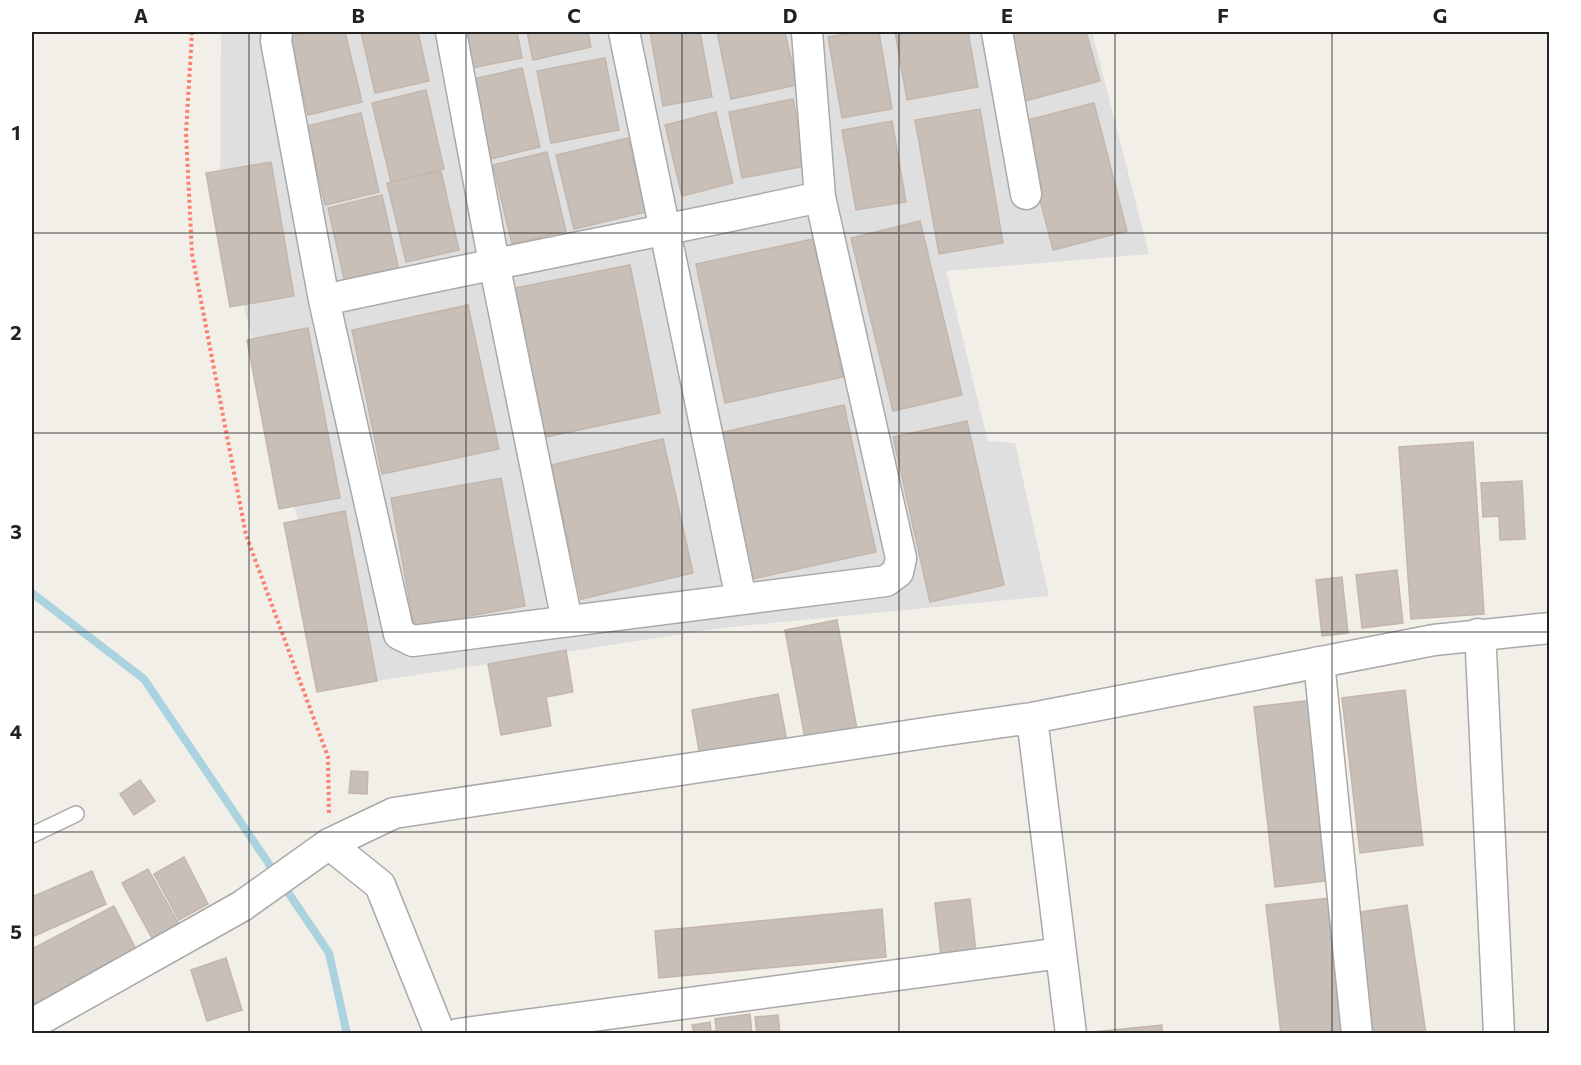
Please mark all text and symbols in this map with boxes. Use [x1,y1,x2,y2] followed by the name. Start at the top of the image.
[134,3,148,27] text: A
[351,3,365,27] text: B
[567,3,581,27] text: C
[783,3,797,27] text: D
[1001,3,1013,27] text: E
[1217,3,1229,27] text: F
[1433,3,1447,27] text: G
[11,120,21,144] text: 1
[10,320,22,344] text: 2
[10,519,22,543] text: 3
[10,719,22,743] text: 4
[10,919,22,943] text: 5

